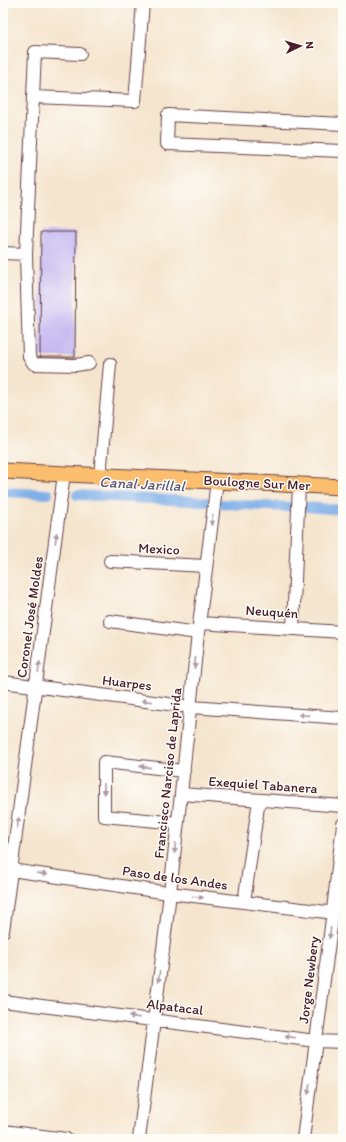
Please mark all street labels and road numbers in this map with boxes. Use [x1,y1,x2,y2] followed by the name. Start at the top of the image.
[203,472,312,494] street label: Boulogne Sur Mer
[138,539,180,559] street label: Mexico
[13,555,47,679] street label: Coronel José Moldes
[245,602,299,622] street label: Neuquén
[101,672,153,694] street label: Huarpes
[151,686,186,859] street label: Francisco Narciso de Laprida
[208,773,318,797] street label: Exequiel Tabanera
[121,862,229,894] street label: Paso de los Andes
[295,935,323,1025] street label: Jorge Newbery
[146,995,204,1019] street label: Alpatacal

